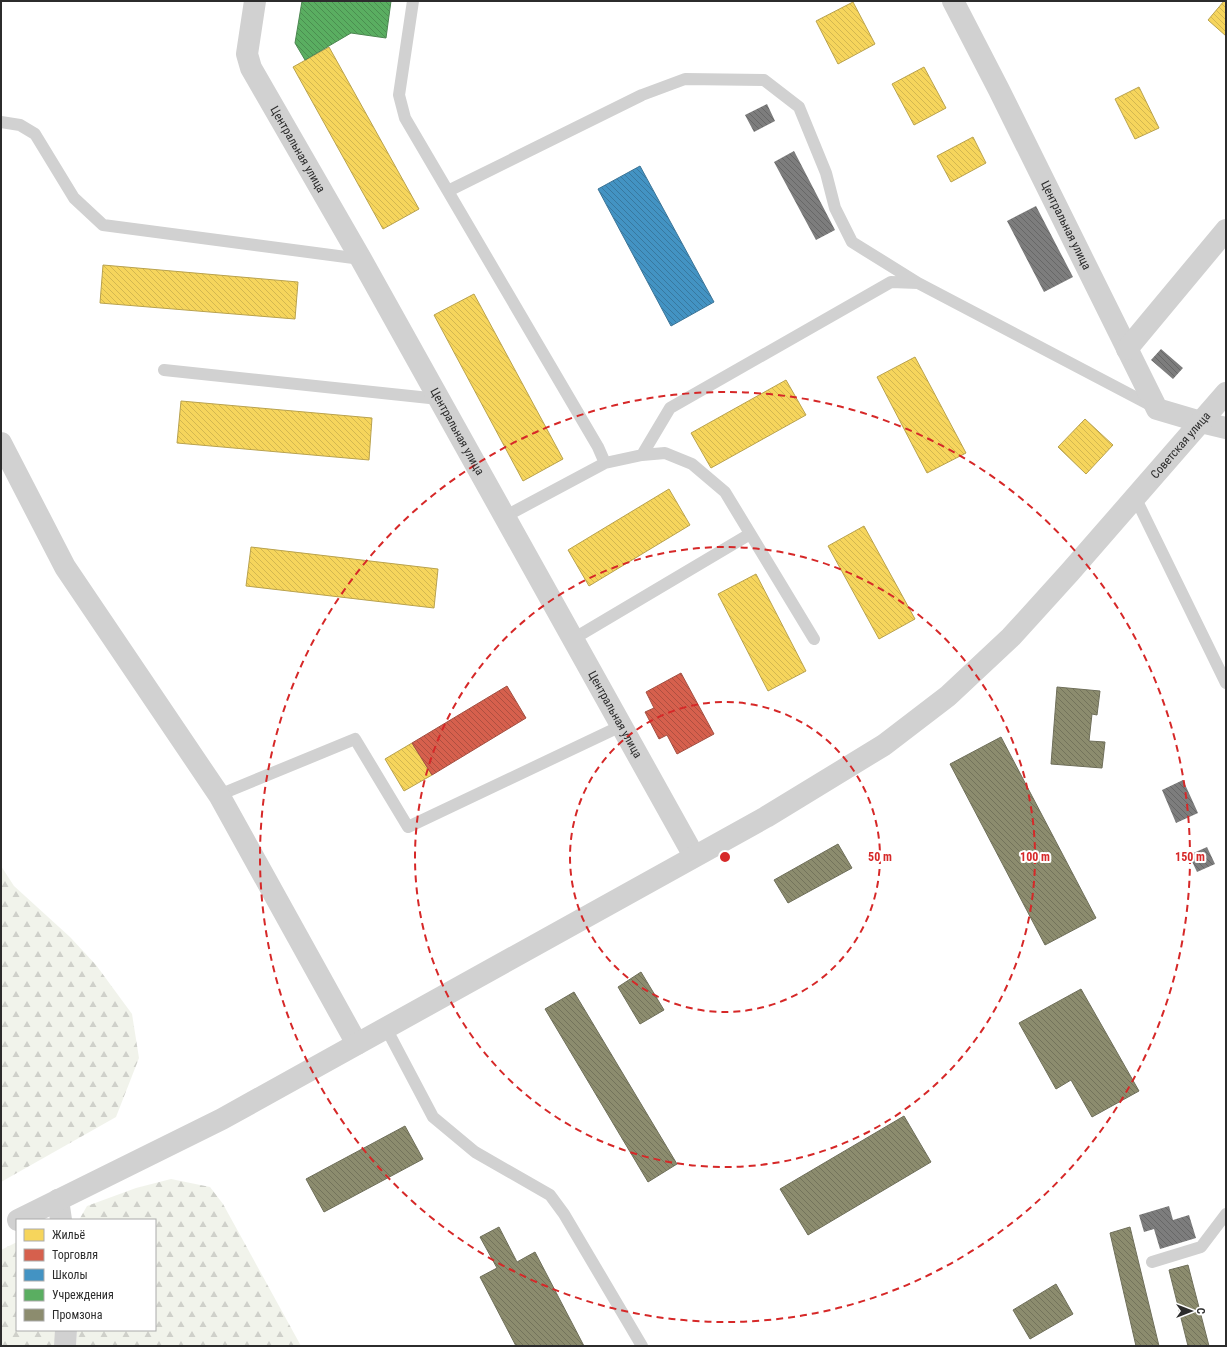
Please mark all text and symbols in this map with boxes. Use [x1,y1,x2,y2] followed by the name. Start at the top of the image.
[267,104,328,195] street label: Центральная улица
[1038,178,1094,272] street label: Центральная улица
[427,385,487,478] street label: Центральная улица
[1148,409,1213,481] street label: Советская улица
[585,668,645,761] street label: Центральная улица
[718,850,732,864] centre of rings
[868,850,892,864] text: 50 m
[1020,850,1050,864] text: 100 m
[1175,850,1205,864] text: 150 m
[16,1219,156,1331] legend
[52,1228,85,1242] text: Жильё
[52,1248,98,1262] text: Торговля
[52,1268,88,1282] text: Школы
[52,1288,114,1302] text: Учреждения
[1171,1291,1211,1331] north arrow
[52,1308,103,1322] text: Промзона
[1194,1308,1207,1314] text: С

